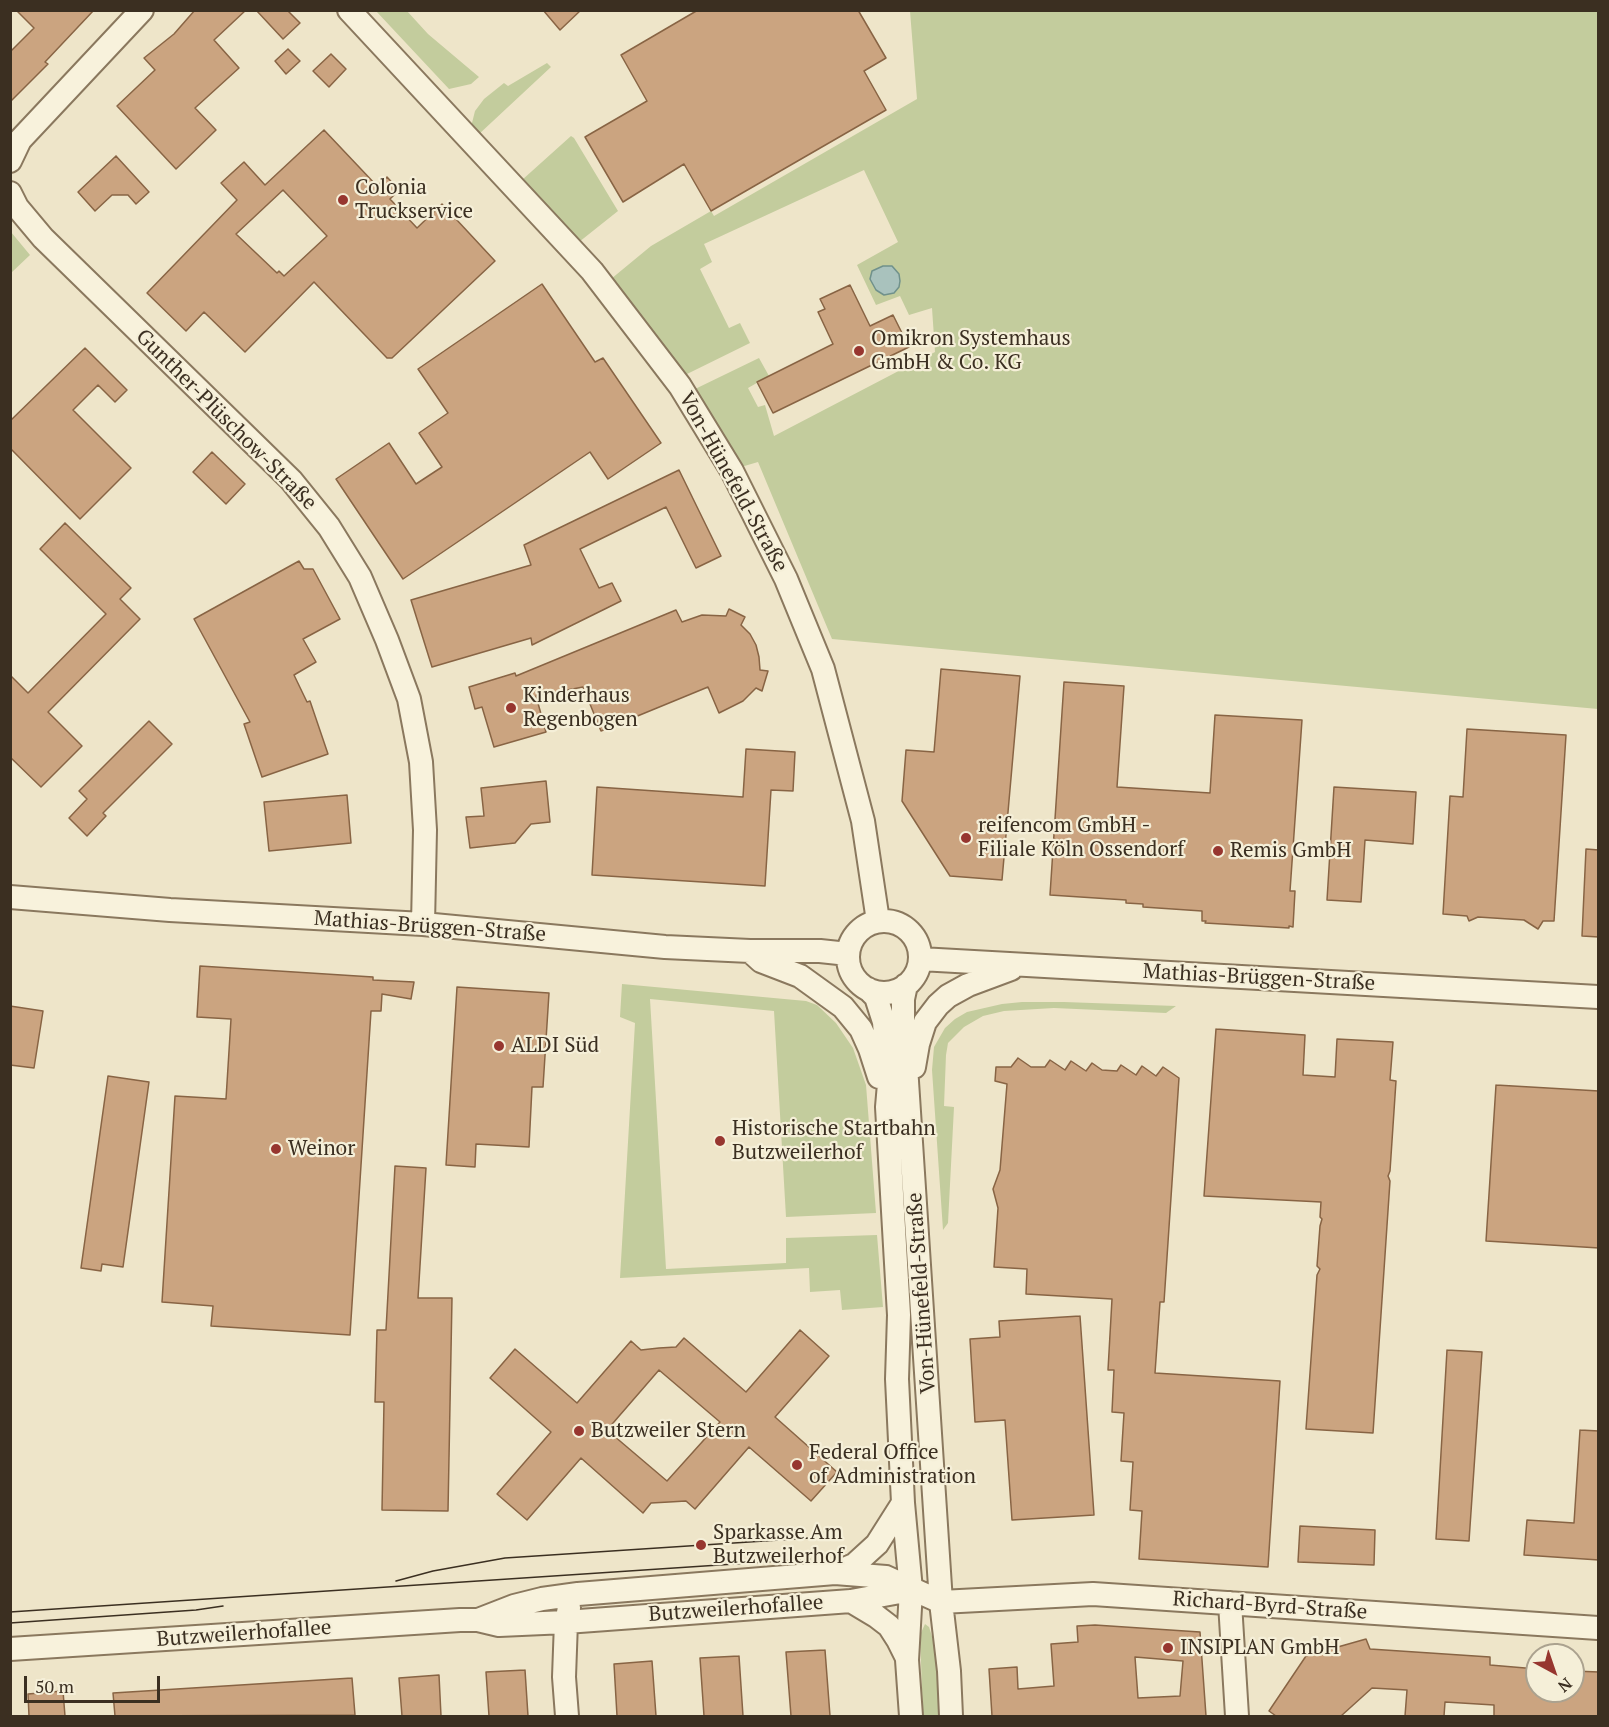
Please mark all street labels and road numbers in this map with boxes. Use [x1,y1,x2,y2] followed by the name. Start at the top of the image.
[130,324,322,516] street label: Gunther-Plüschow-Straße
[673,388,793,576] street label: Von-Hünefeld-Straße
[313,906,547,948] street label: Mathias-Brüggen-Straße
[1142,959,1376,997] street label: Mathias-Brüggen-Straße
[902,1191,942,1395] street label: Von-Hünefeld-Straße
[1172,1587,1368,1625] street label: Richard-Byrd-Straße
[648,1590,824,1628] street label: Butzweilerhofallee
[156,1615,332,1653] street label: Butzweilerhofallee

